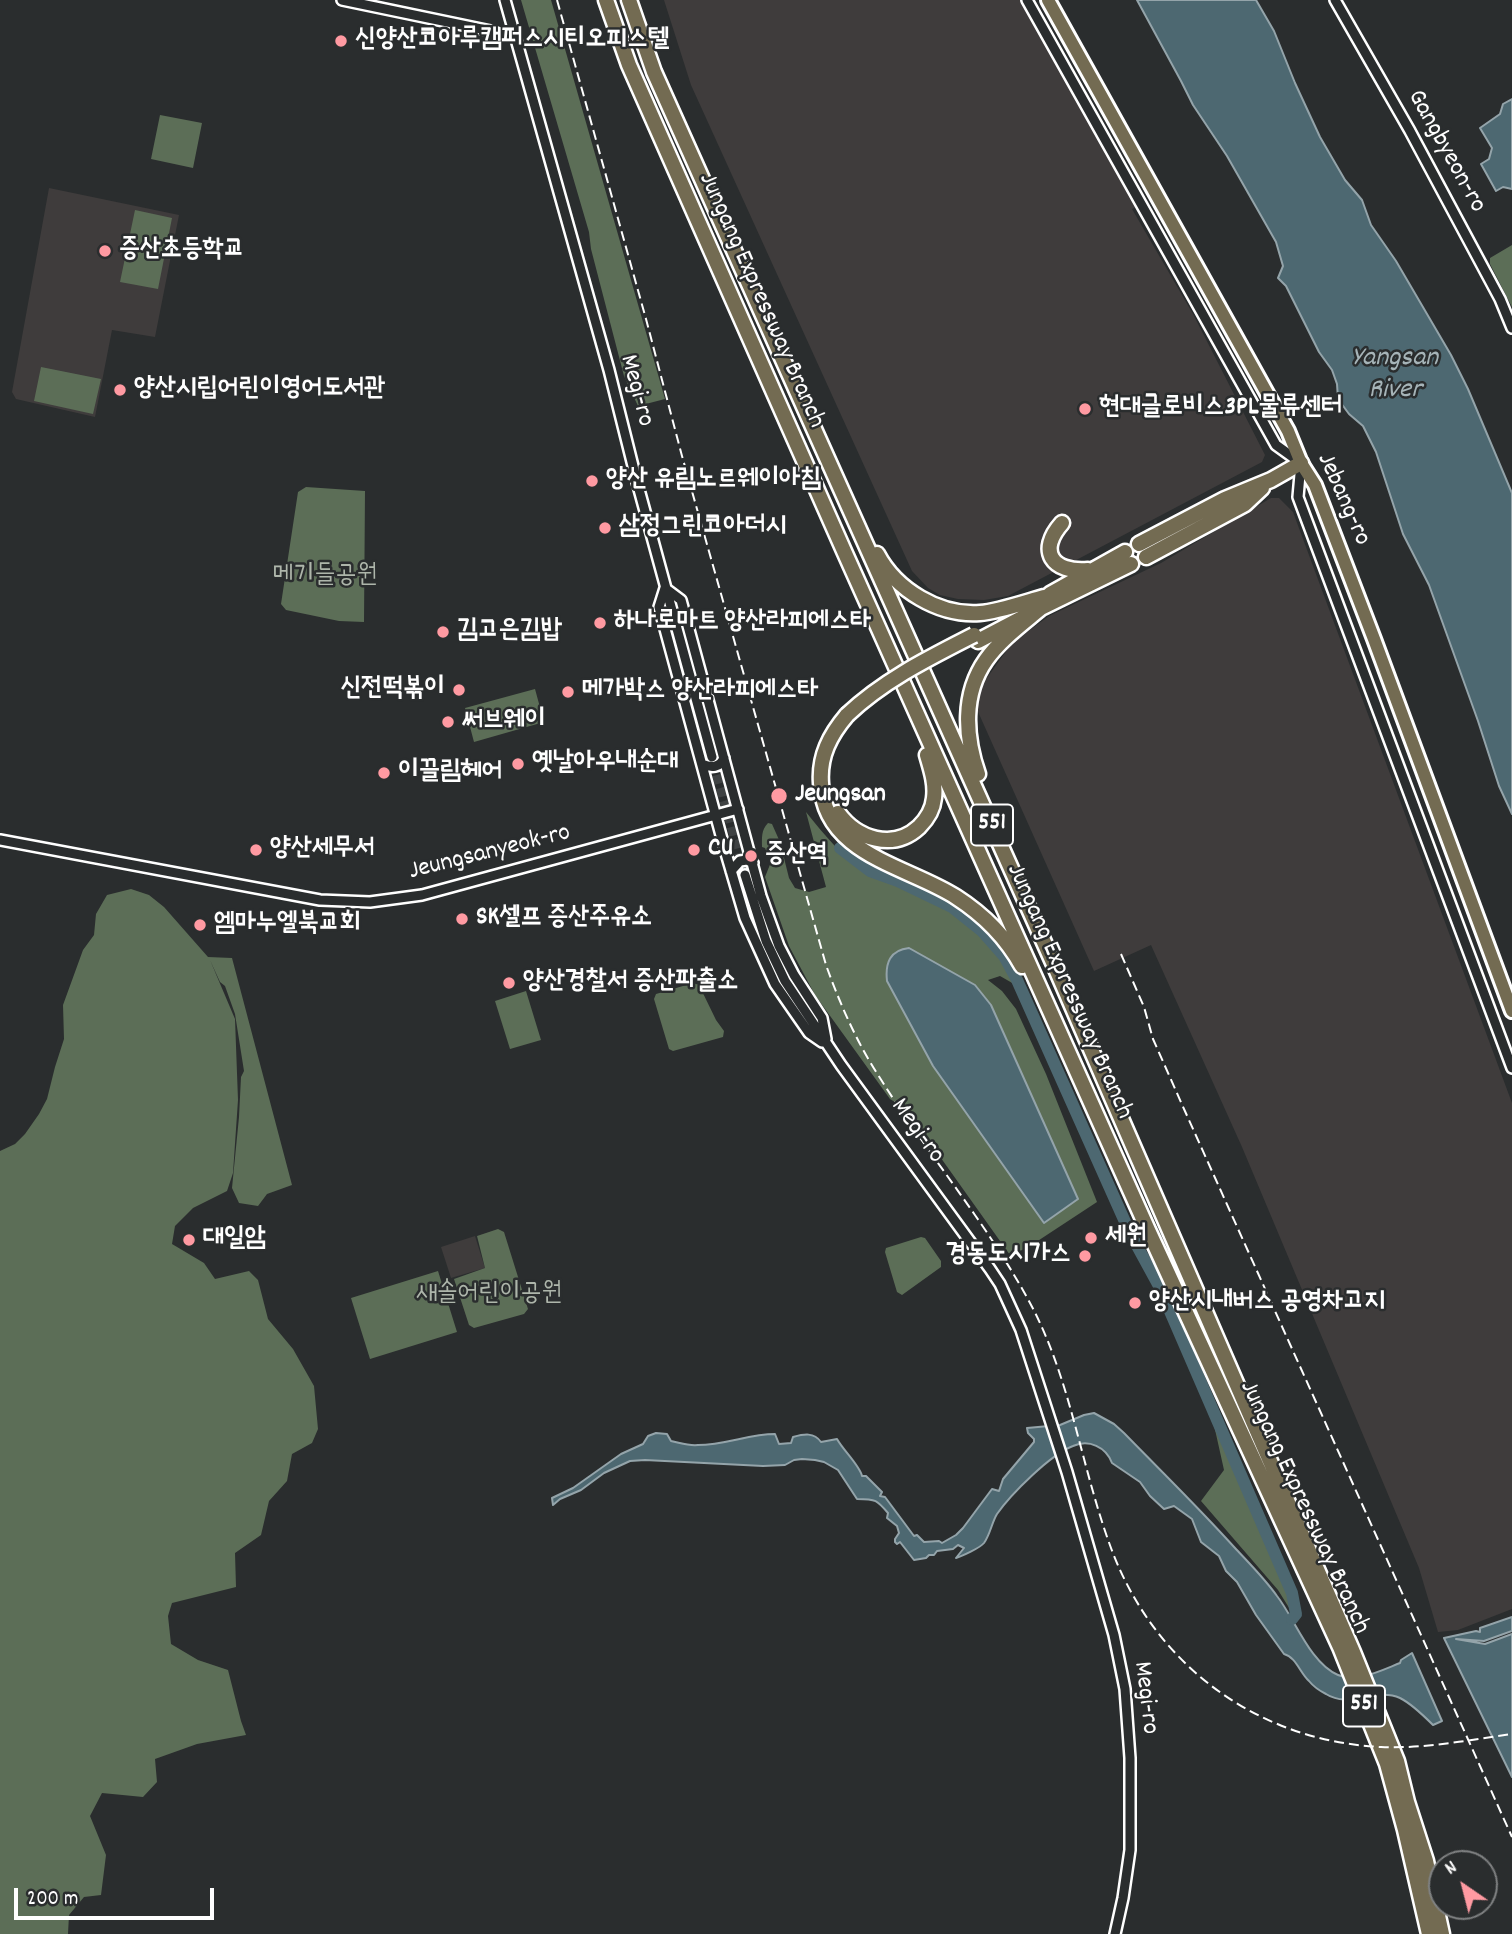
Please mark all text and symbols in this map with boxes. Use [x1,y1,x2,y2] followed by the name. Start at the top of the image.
[355,25,669,57] place label: 신양산코아루캠퍼스시티오피스텔
[333,33,349,49] marker: 신양산코아루캠퍼스시티오피스텔
[1398,85,1492,219] street label: Gangbyeon-ro
[690,169,830,433] street label: Jungang Expressway Branch
[119,235,245,267] place label: 증산초등학교
[97,243,113,259] marker: 증산초등학교
[1352,343,1438,409] water label: Yangsan River
[610,352,660,430] street label: Megi-ro
[134,374,385,406] place label: 양산시립어린이영어도서관
[112,382,128,398] marker: 양산시립어린이영어도서관
[1099,393,1342,425] place label: 현대글로비스3PL물류센터
[1077,401,1093,417] marker: 현대글로비스3PL물류센터
[1308,449,1376,551] street label: Jebang-ro
[606,465,821,497] place label: 양산 유림노르웨이아침
[584,473,600,489] marker: 양산 유림노르웨이아침
[619,512,786,544] place label: 삼정그린코아더시
[597,520,613,536] marker: 삼정그린코아더시
[273,561,377,593] park label: 메기들공원
[614,607,871,639] place label: 하나로마트 양산라피에스타
[592,615,608,631] marker: 하나로마트 양산라피에스타
[457,616,562,648] place label: 김고은김밥
[435,624,451,640] marker: 김고은김밥
[340,674,445,706] place label: 신전떡볶이
[582,676,818,708] place label: 메가박스 양산라피에스타
[451,682,467,698] marker: 신전떡볶이
[560,684,576,700] marker: 메가박스 양산라피에스타
[462,706,546,738] place label: 써브웨이
[440,714,456,730] marker: 써브웨이
[532,748,678,780] place label: 옛날아우내순대
[510,756,526,772] marker: 옛날아우내순대
[398,757,503,789] place label: 이끌림헤어
[376,765,392,781] marker: 이끌림헤어
[795,780,886,812] place label: Jeungsan
[769,786,789,806] marker: Jeungsan
[971,804,1013,846] road number: 551
[406,819,574,889] street label: Jeungsanyeok-ro
[270,834,375,866] place label: 양산세무서
[708,834,733,866] place label: CU
[765,840,828,872] place label: 증산역
[248,842,264,858] marker: 양산세무서
[686,842,702,858] marker: CU
[743,848,759,864] marker: 증산역
[998,860,1138,1124] street label: Jungang Expressway Branch
[476,903,652,935] place label: SK셀프 증산주유소
[214,909,360,941] place label: 엠마누엘북교회
[454,911,470,927] marker: SK셀프 증산주유소
[192,917,208,933] marker: 엠마누엘북교회
[523,967,738,999] place label: 양산경찰서 증산파출소
[501,975,517,991] marker: 양산경찰서 증산파출소
[882,1093,950,1171] street label: Megi-ro
[1105,1222,1147,1254] place label: 세원
[203,1224,266,1256] place label: 대일암
[1083,1230,1099,1246] marker: 세원
[181,1232,197,1248] marker: 대일암
[945,1240,1071,1272] place label: 경동도시가스
[1077,1248,1093,1264] marker: 경동도시가스
[416,1279,562,1311] park label: 새솔어린이공원
[1149,1287,1385,1319] place label: 양산시내버스 공영차고지
[1127,1295,1143,1311] marker: 양산시내버스 공영차고지
[1231,1376,1375,1640] street label: Jungang Expressway Branch
[1124,1660,1164,1736] street label: Megi-ro
[1343,1686,1385,1726] road number: 551
[1428,1850,1498,1920] north arrow
[1440,1855,1463,1883] text: N
[18,1874,217,1918] scale bar
[27,1885,78,1915] text: 200 m

